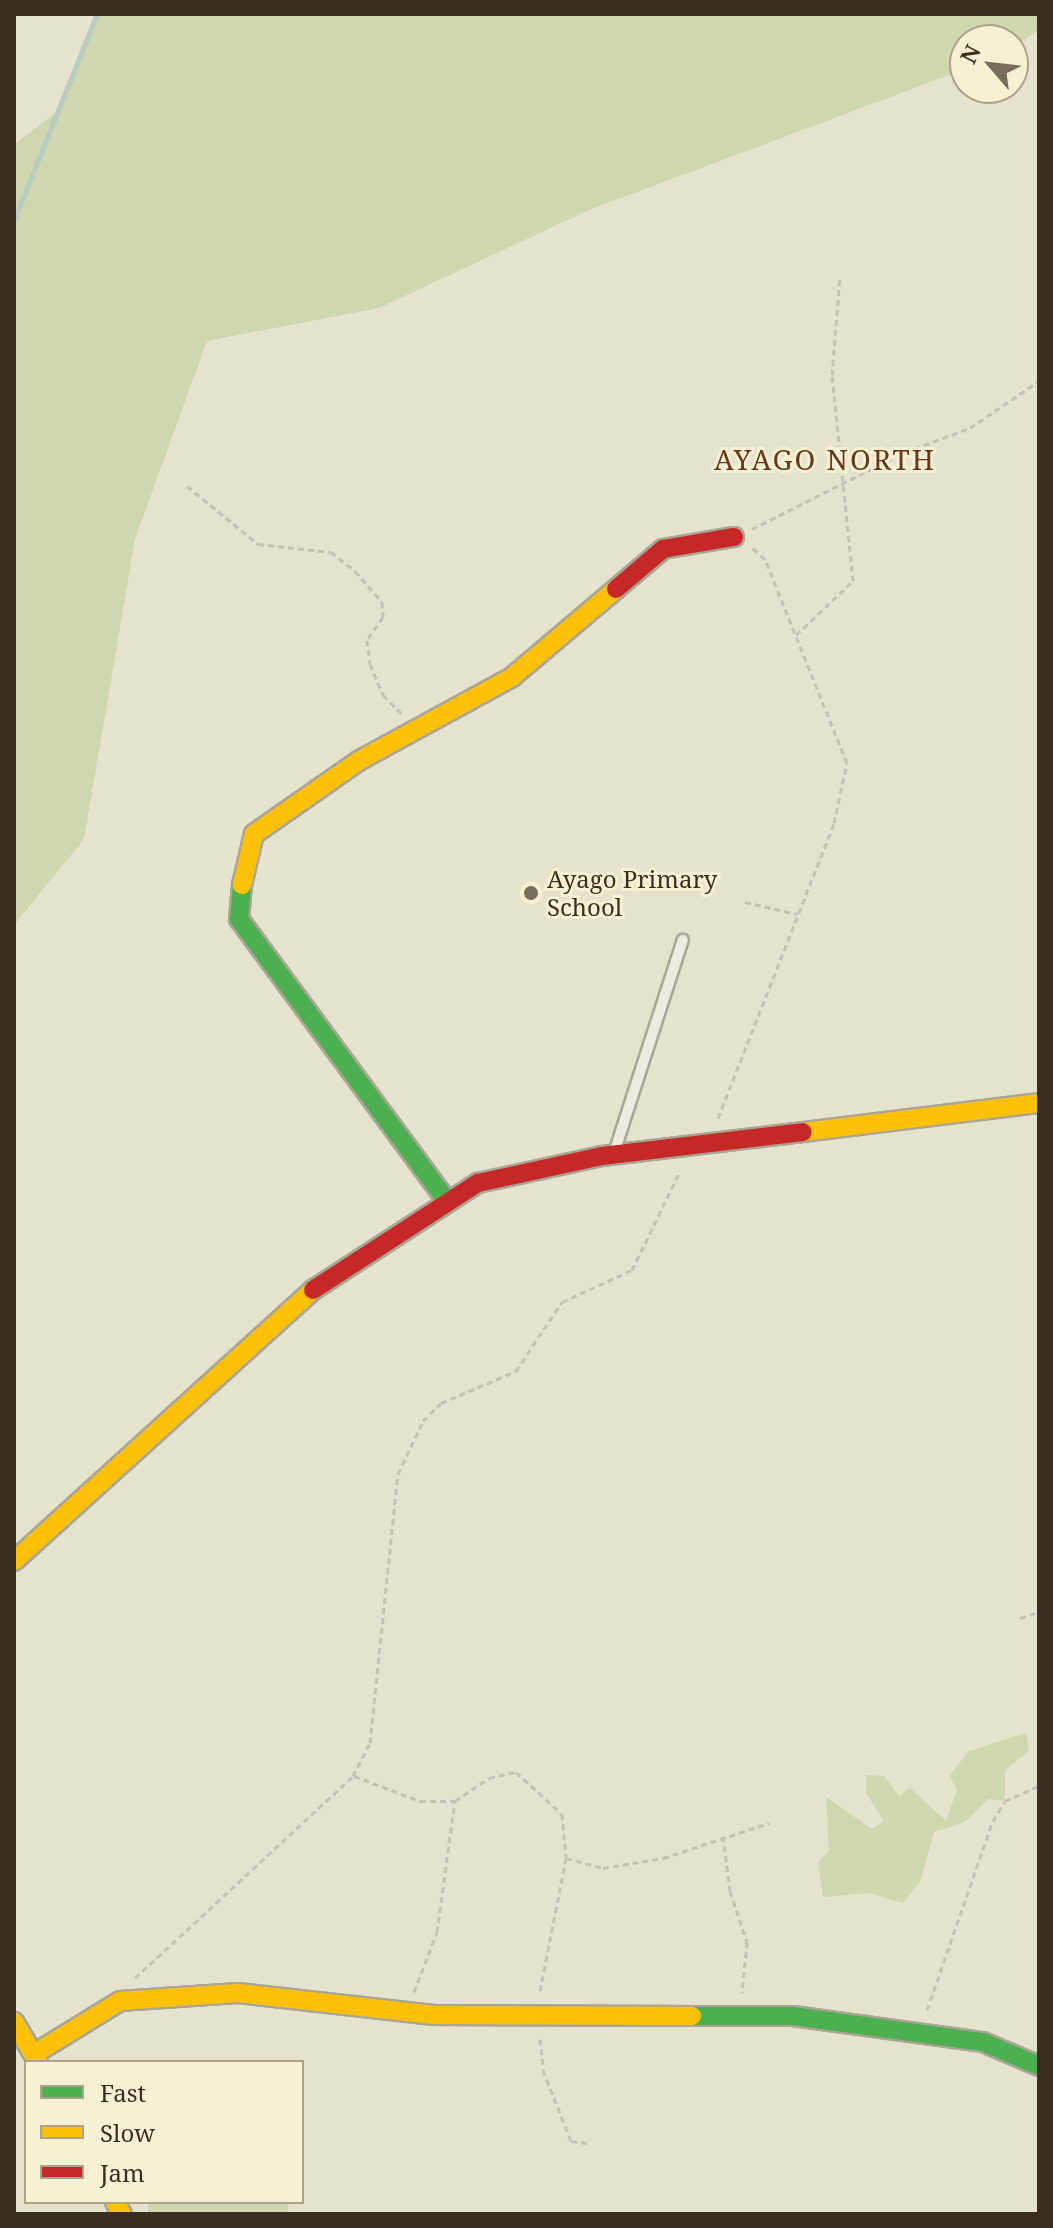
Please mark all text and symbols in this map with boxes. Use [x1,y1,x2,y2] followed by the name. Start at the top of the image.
[949,24,1029,104] north arrow
[952,39,987,68] text: N
[714,442,936,476] district label: AYAGO NORTH
[547,865,717,921] place label: Ayago Primary School
[522,884,540,902] marker: Ayago Primary School
[24,2060,304,2204] legend
[100,2076,146,2109] text: Fast
[100,2116,155,2149] text: Slow
[100,2156,145,2189] text: Jam

